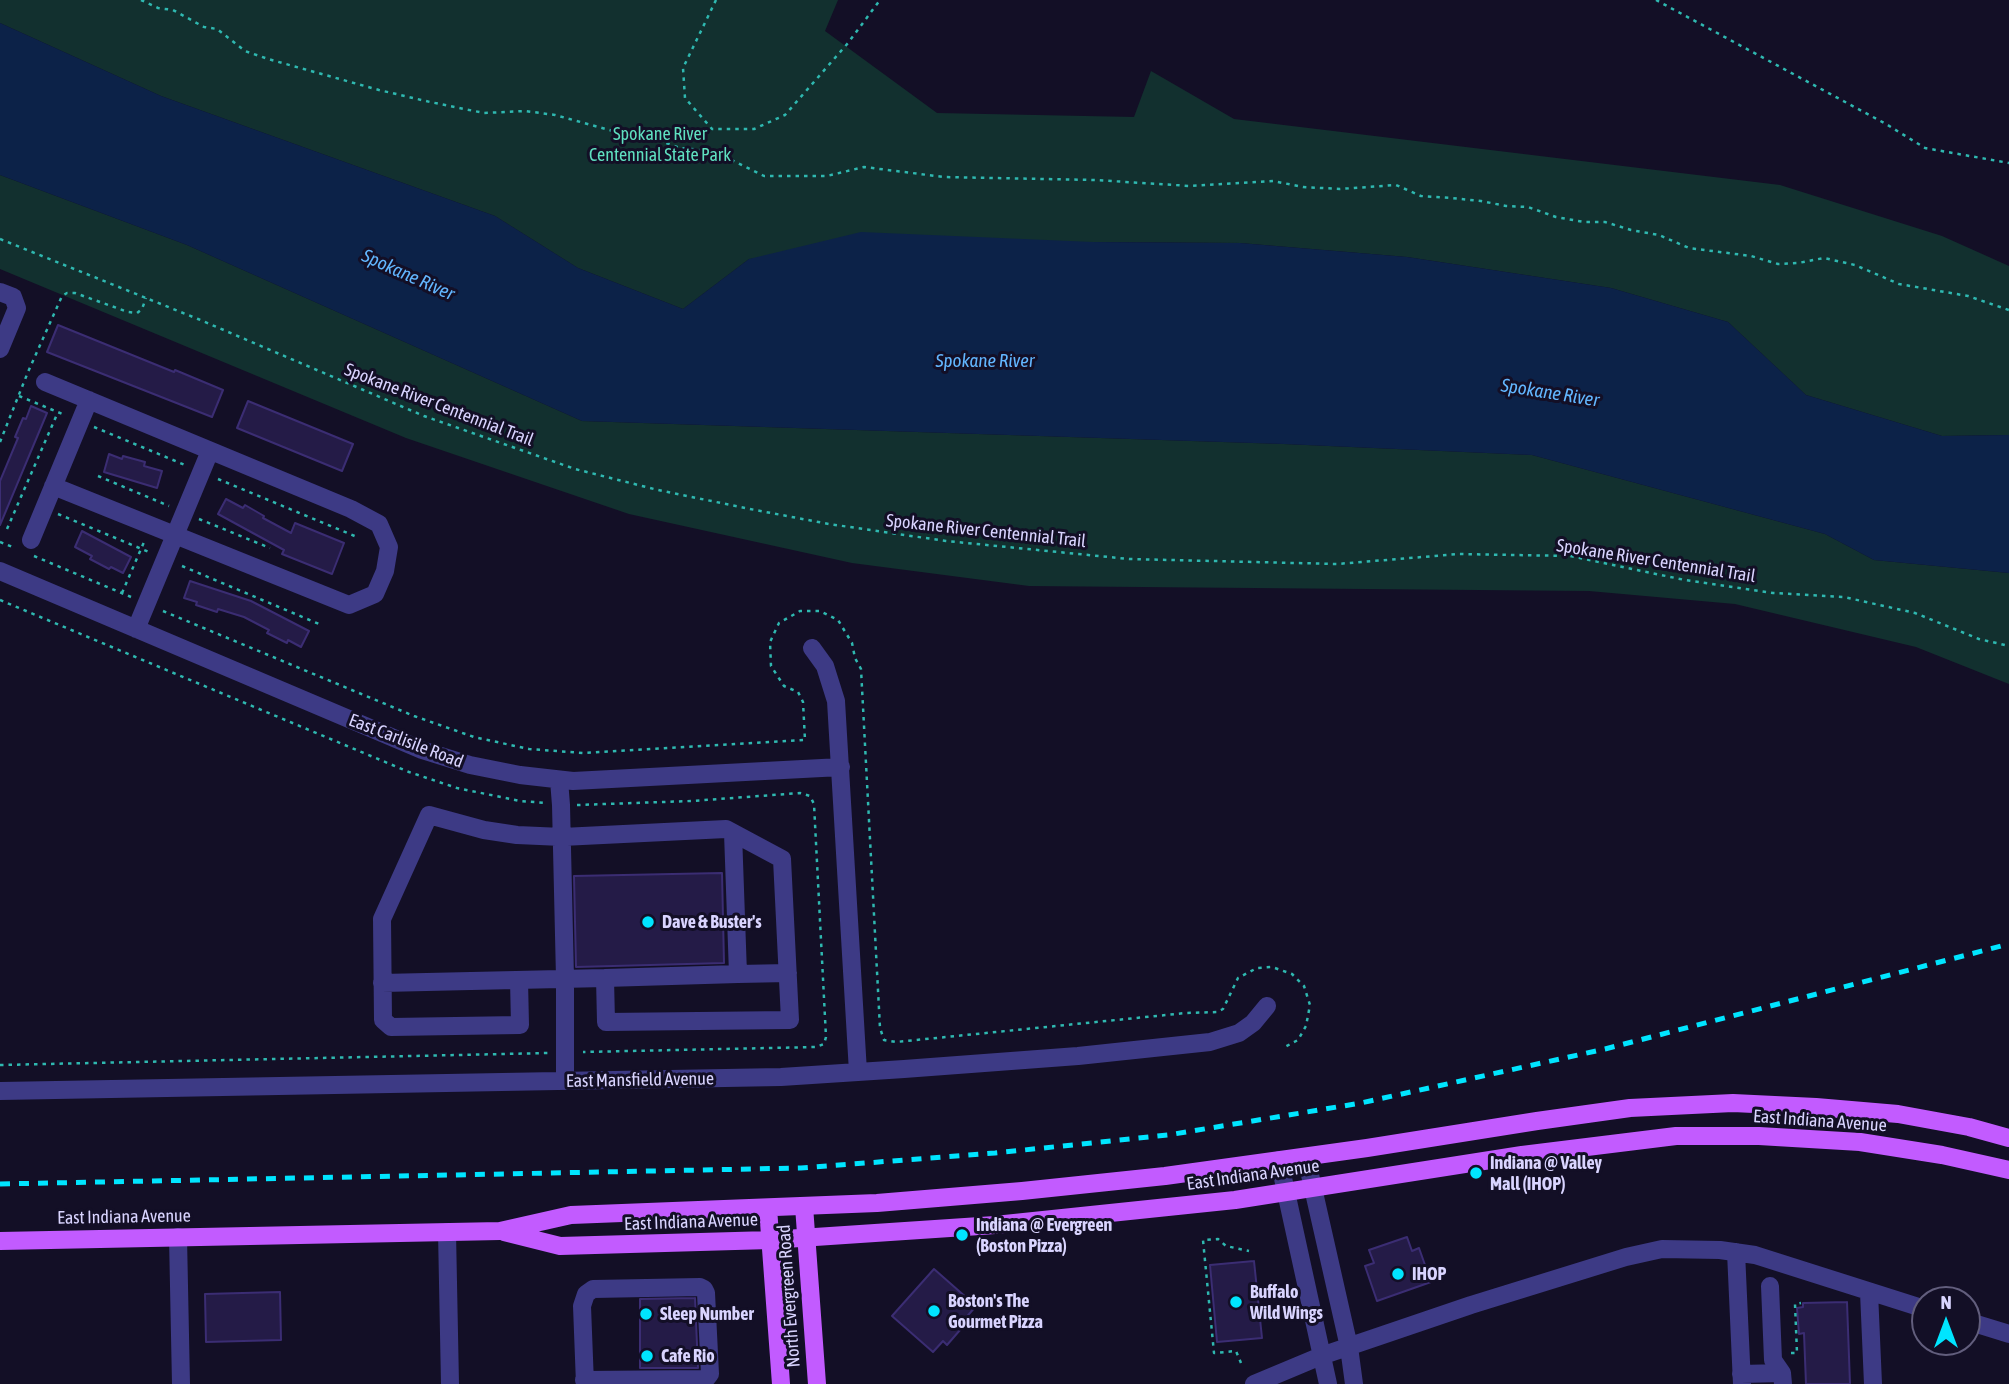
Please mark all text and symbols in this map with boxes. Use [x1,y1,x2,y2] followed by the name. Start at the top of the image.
[589,123,731,166] park label: Spokane River Centennial State Park
[358,244,458,306] water label: Spokane River
[936,350,1034,372] water label: Spokane River
[341,359,537,451] street label: Spokane River Centennial Trail
[1499,374,1601,412] water label: Spokane River
[885,510,1087,552] street label: Spokane River Centennial Trail
[1555,535,1757,587] street label: Spokane River Centennial Trail
[346,709,466,773] street label: East Carlisile Road
[662,911,762,933] place label: Dave & Buster's
[640,914,656,930] marker: Dave & Buster's
[566,1068,714,1092] street label: East Mansfield Avenue
[1753,1106,1887,1136] street label: East Indiana Avenue
[1490,1152,1602,1194] place label: Indiana @ Valley Mall (IHOP)
[1185,1155,1321,1195] street label: East Indiana Avenue
[1468,1165,1484,1181] marker: Indiana @ Valley Mall (IHOP)
[57,1205,191,1229] street label: East Indiana Avenue
[624,1209,758,1235] street label: East Indiana Avenue
[976,1214,1112,1256] place label: Indiana @ Evergreen (Boston Pizza)
[773,1224,805,1368] street label: North Evergreen Road
[954,1227,970,1243] marker: Indiana @ Evergreen (Boston Pizza)
[1412,1263,1446,1285] place label: IHOP
[1390,1266,1406,1282] marker: IHOP
[1250,1281,1323,1324] place label: Buffalo Wild Wings
[1911,1286,1981,1356] north arrow
[948,1290,1043,1332] place label: Boston's The Gourmet Pizza
[1940,1291,1952,1313] text: N
[1228,1294,1244,1310] marker: Buffalo Wild Wings
[660,1303,754,1325] place label: Sleep Number
[926,1303,942,1319] marker: Boston's The Gourmet Pizza
[638,1306,654,1322] marker: Sleep Number
[661,1345,715,1367] place label: Cafe Rio
[639,1348,655,1364] marker: Cafe Rio

